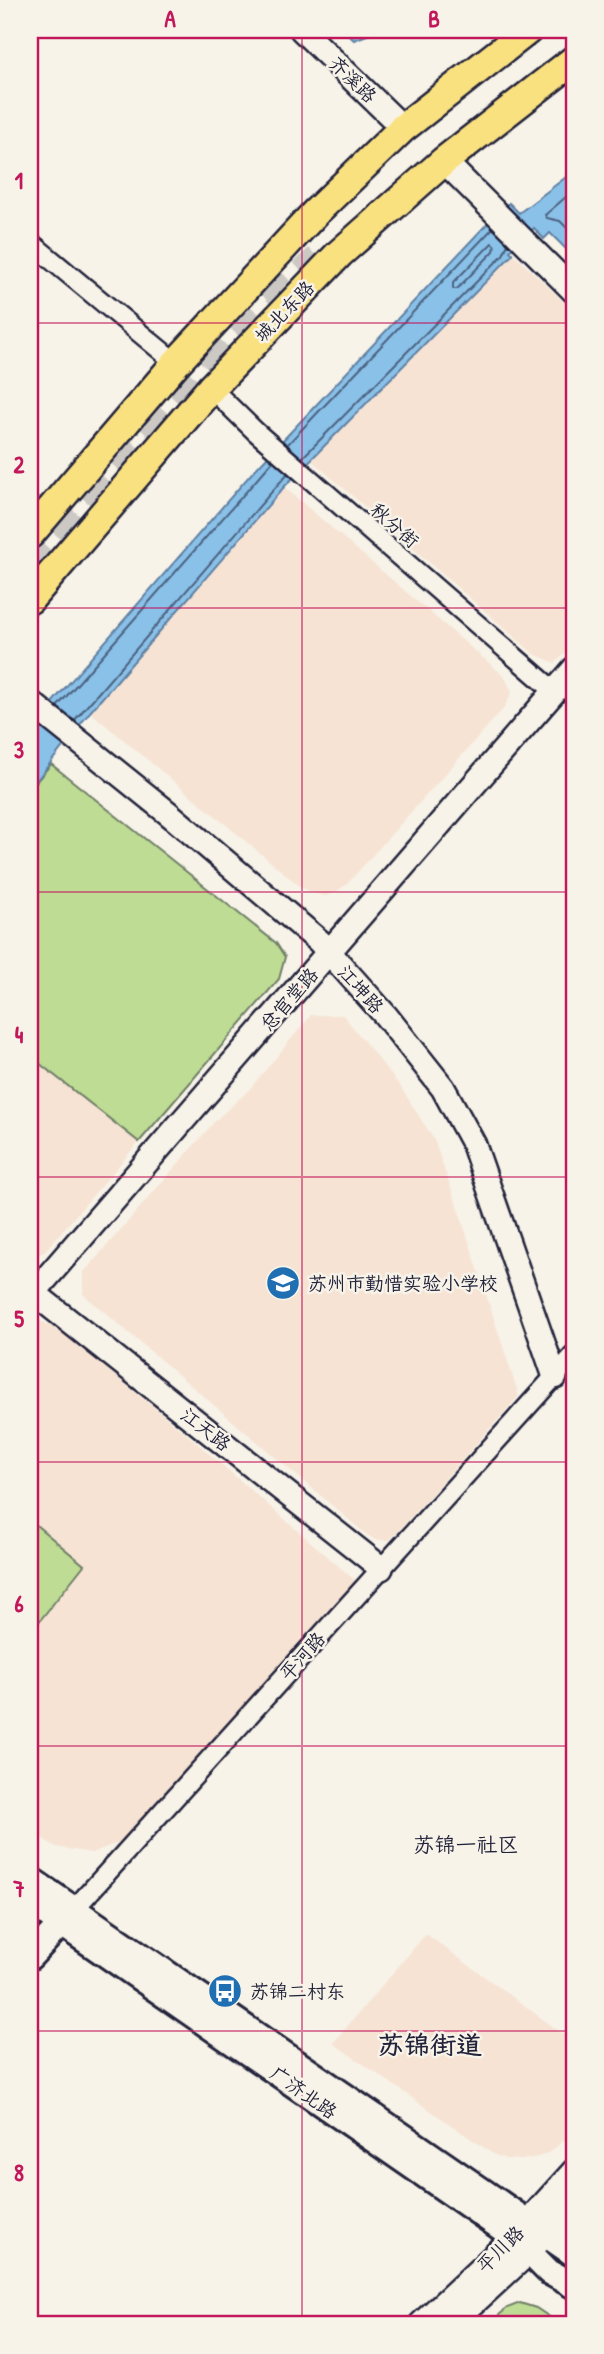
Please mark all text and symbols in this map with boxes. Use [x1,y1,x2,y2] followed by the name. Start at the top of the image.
[164,3,176,34] text: A
[428,3,440,34] text: B
[323,50,383,108] street label: 齐溪路
[15,165,23,196] text: 1
[248,275,320,347] street label: 城北东路
[14,449,25,480] text: 2
[365,496,425,554] street label: 秋分街
[14,734,24,765] text: 3
[332,959,390,1019] street label: 江坤路
[254,962,324,1036] street label: 总官堂路
[15,1019,24,1050] text: 4
[264,1264,302,1302] school or university icon: 苏州市勤惜实验小学校
[308,1270,498,1296] place label: 苏州市勤惜实验小学校
[14,1303,24,1334] text: 5
[176,1401,236,1457] street label: 江天路
[14,1588,24,1619] text: 6
[273,1626,331,1686] street label: 平河路
[414,1830,519,1859] district label: 苏锦一社区
[12,1873,25,1904] text: 7
[206,1972,244,2010] bus stop icon: 苏锦二村东
[250,1978,345,2004] place label: 苏锦二村东
[378,2027,482,2062] district label: 苏锦街道
[265,2060,343,2124] street label: 广济北路
[14,2157,24,2188] text: 8
[471,2220,529,2278] street label: 平川路

